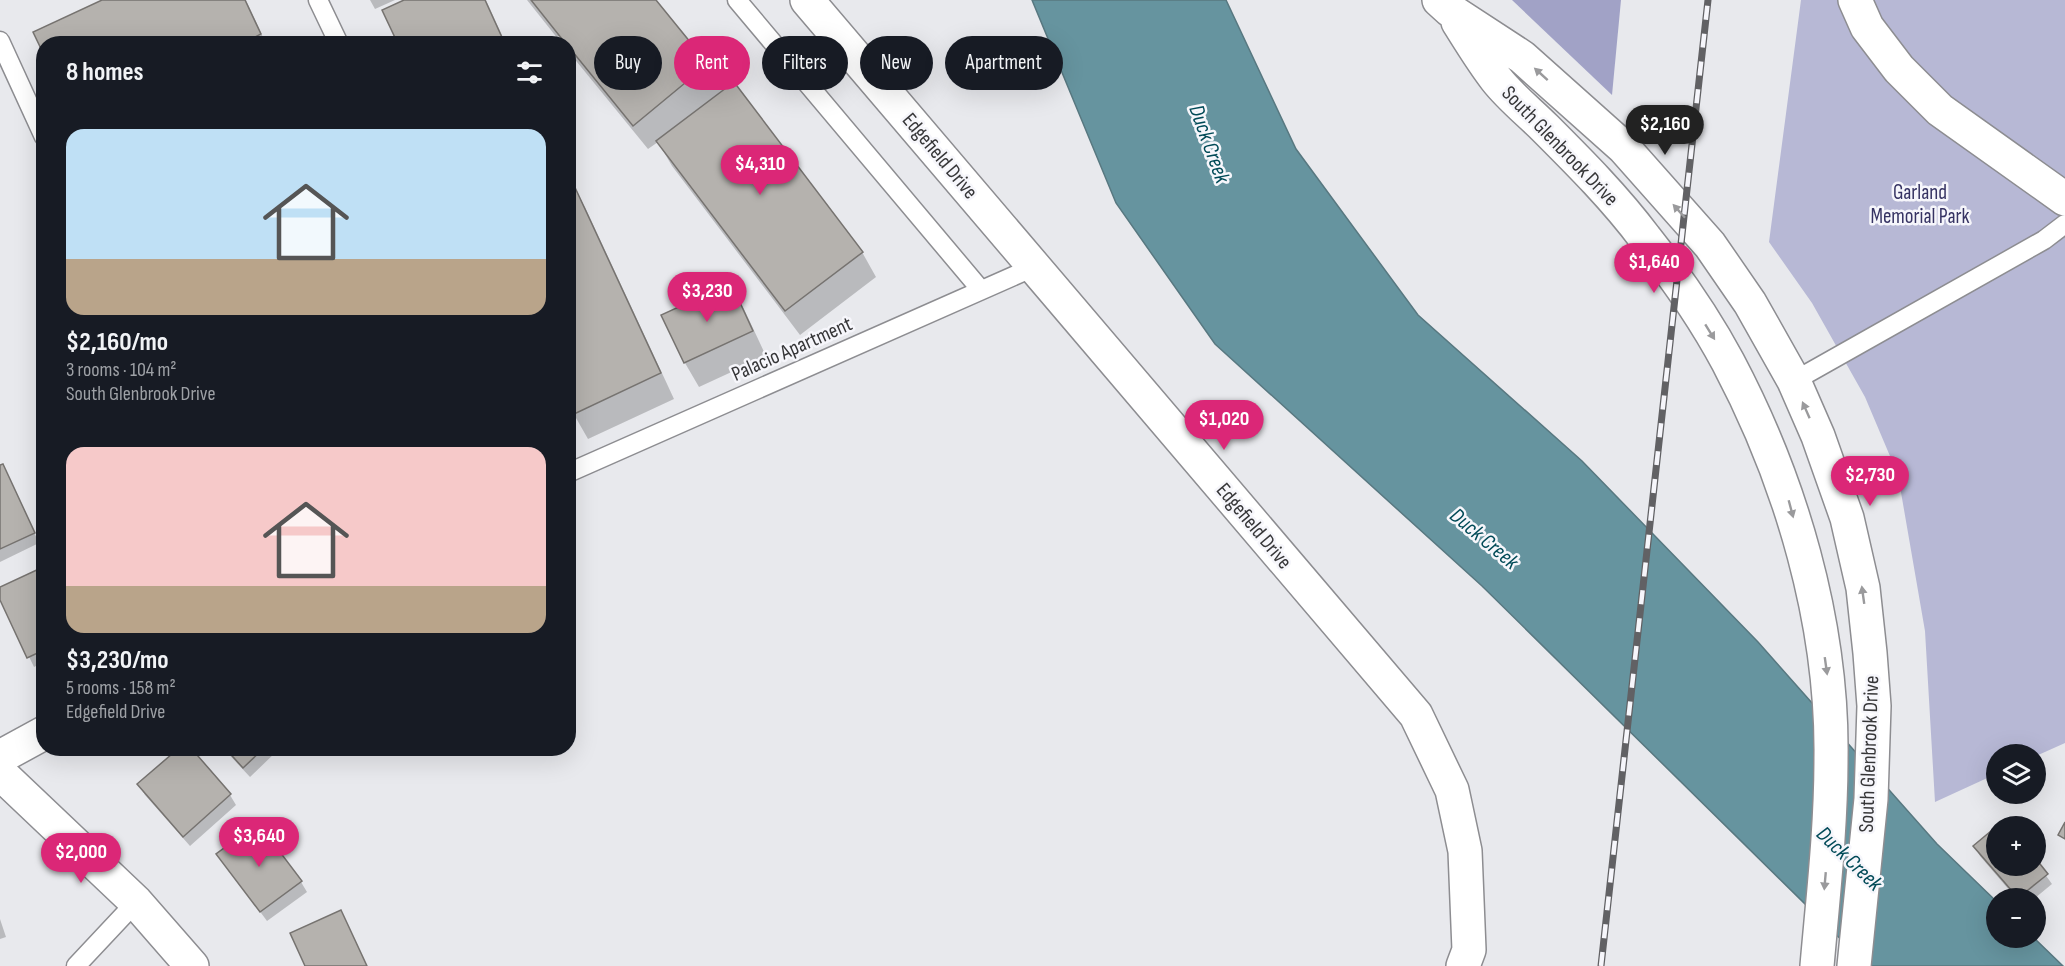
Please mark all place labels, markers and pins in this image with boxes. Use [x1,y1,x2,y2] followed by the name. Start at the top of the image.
[1616,105,1714,156] pin: $2,160
[711,145,809,196] pin: $4,310
[1605,243,1703,294] pin: $1,640
[658,272,756,323] pin: $3,230
[1175,400,1273,451] pin: $1,020
[1821,456,1919,507] pin: $2,730
[210,817,308,868] pin: $3,640
[32,833,130,884] pin: $2,000

